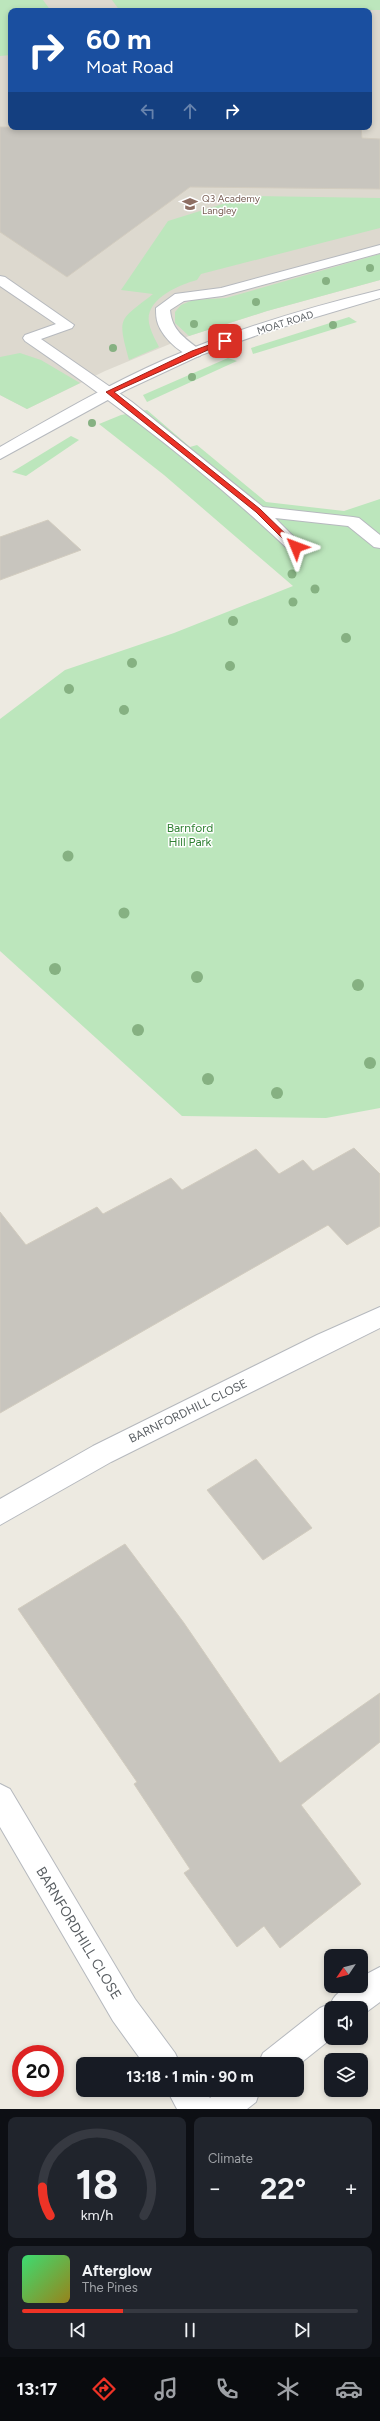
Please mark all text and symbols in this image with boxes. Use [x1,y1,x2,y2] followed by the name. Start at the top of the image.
[86,22,151,56] text: 60 m
[20,24,72,76] icon: right
[86,56,174,78] text: Moat Road
[137,100,159,122] icon: left
[179,100,201,122] icon: ahead
[221,100,243,122] icon: right
[202,192,261,217] place label: Q3 Academy Langley
[181,195,199,213] school or university icon: Q3 Academy Langley
[255,308,315,337] street label: MOAT ROAD
[208,324,242,358] pin
[214,330,236,352] icon: arrive
[275,526,317,568] position arrow
[167,821,213,849] park label: Barnford Hill Park
[126,1376,250,1446] street label: BARNFORDHILL CLOSE
[32,1864,125,2003] street label: BARNFORDHILL CLOSE
[324,1949,368,1993] north arrow
[324,1949,368,2097] map controls
[324,2001,368,2045] button: sound
[12,2045,64,2097] speed limit sign: 20
[324,2053,368,2097] button: layers
[126,2068,254,2086] text: 13:18 · 1 min · 90 m
[208,2151,253,2166] text: Climate
[75,2158,119,2208] text: 18
[260,2170,306,2207] text: 22°
[208,2175,222,2202] text: −
[344,2175,358,2202] text: +
[81,2205,113,2223] text: km/h
[82,2262,152,2280] text: Afterglow
[82,2280,138,2295] text: The Pines
[67,2319,89,2341] icon: previous
[179,2319,201,2341] icon: pause
[291,2319,313,2341] icon: next
[90,2375,118,2403] icon: directions
[152,2375,180,2403] icon: music
[213,2375,241,2403] icon: phone
[274,2375,302,2403] icon: climate
[335,2375,363,2403] icon: car
[17,2378,57,2400] text: 13:17

